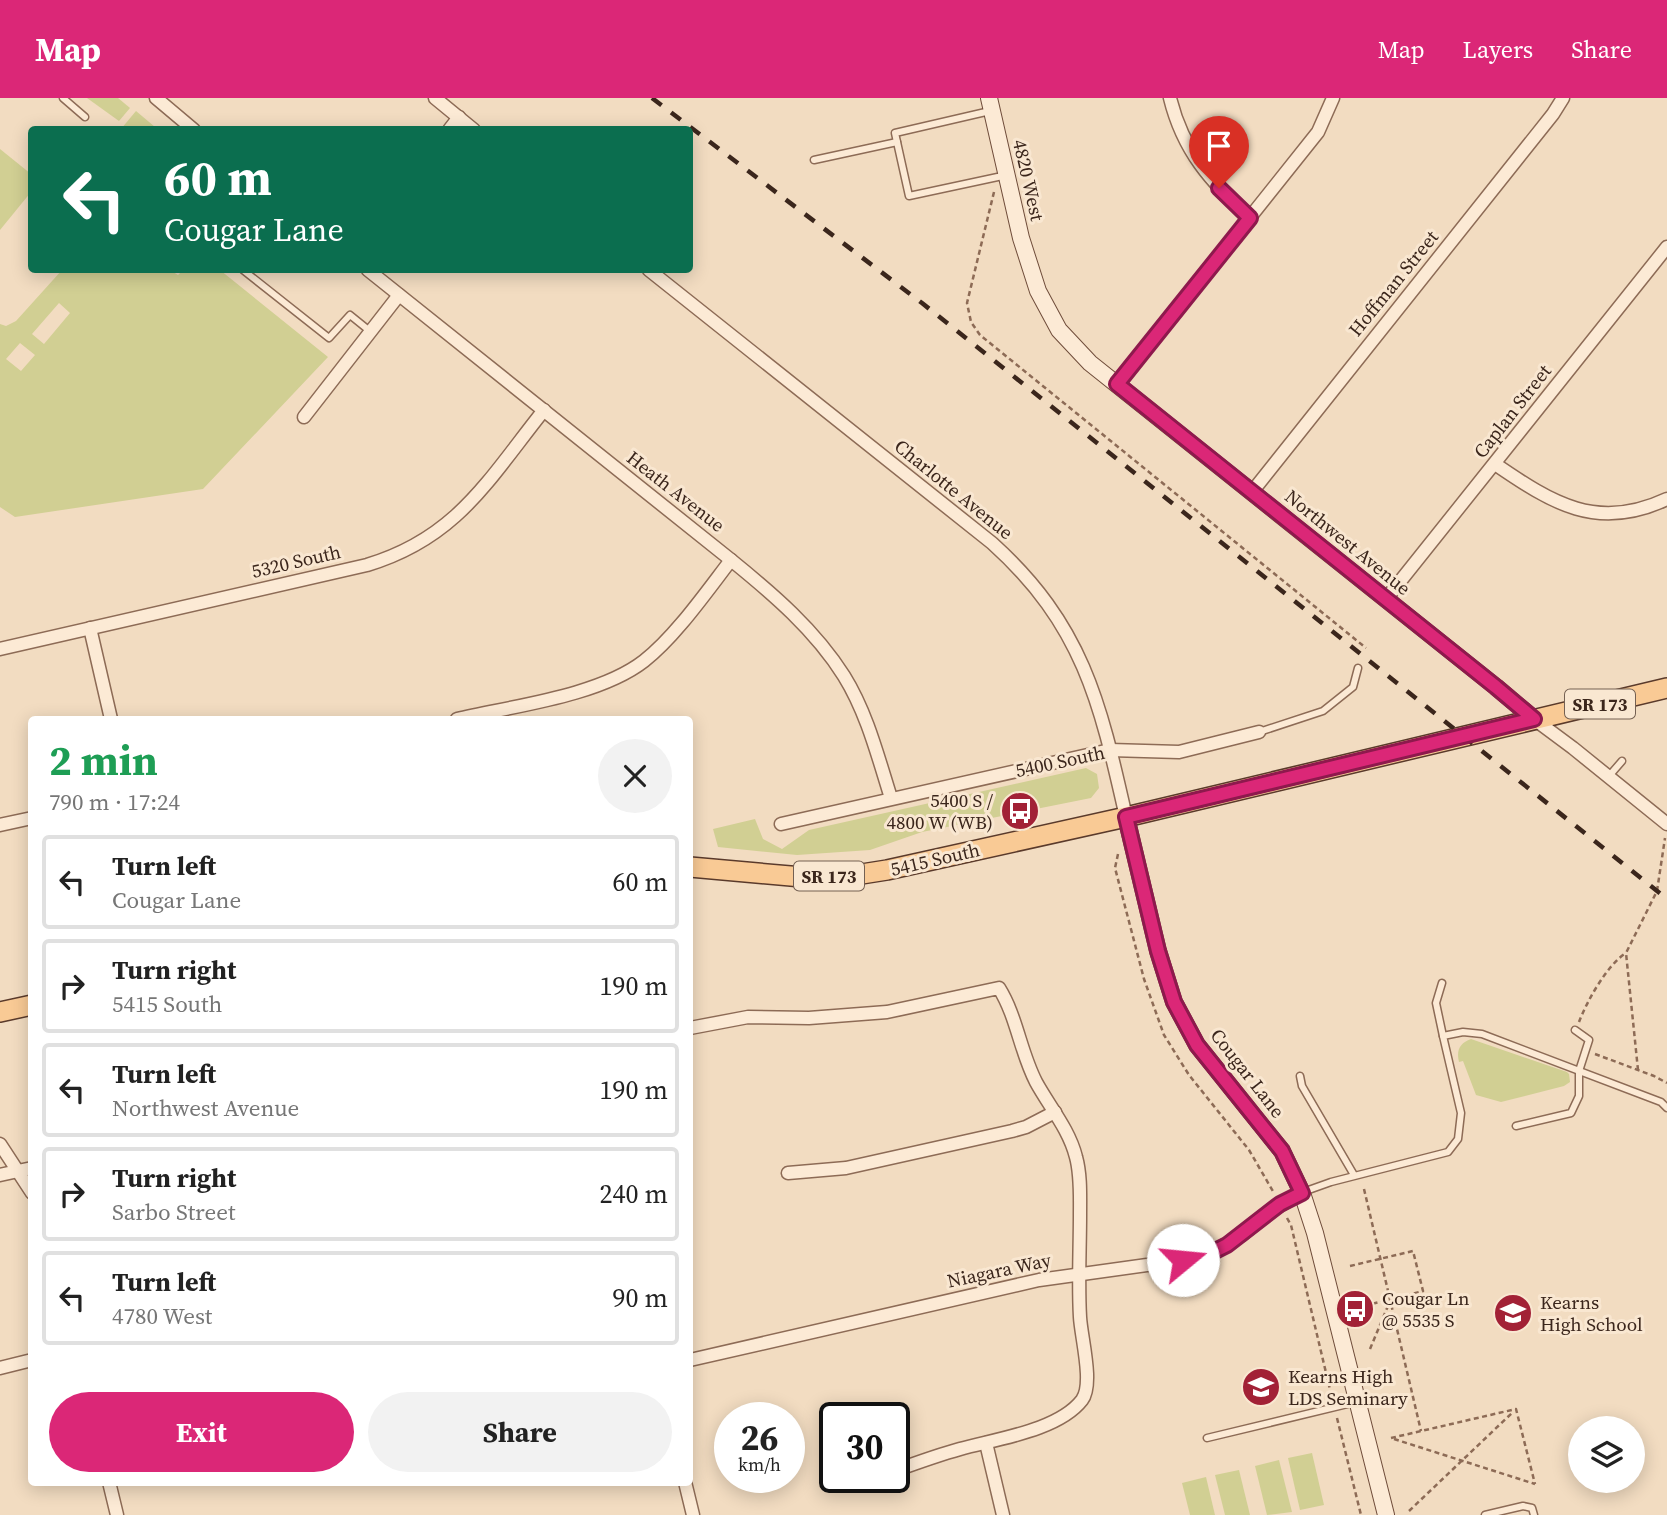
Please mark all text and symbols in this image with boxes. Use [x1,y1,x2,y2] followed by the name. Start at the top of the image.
[35,27,101,72] text: Map
[1378,33,1425,66] text: Map
[1463,33,1533,66] text: Layers
[1571,33,1632,66] text: Share
[1189,116,1249,188] pin
[1200,127,1238,165] icon: arrive
[1007,137,1051,224] street label: 4820 West
[164,144,272,211] text: 60 m
[49,154,140,245] icon: left
[164,208,344,252] text: Cougar Lane
[1342,224,1444,341] street label: Hoffman Street
[1467,358,1557,463] street label: Caplan Street
[889,433,1019,545] street label: Charlotte Avenue
[621,444,731,538] street label: Heath Avenue
[1280,483,1416,601] street label: Northwest Avenue
[249,538,343,584] street label: 5320 South
[1565,690,1635,718] road number: SR 173
[49,731,158,789] text: 2 min
[598,739,672,813] button: close
[1013,739,1107,783] street label: 5400 South
[49,786,180,818] text: 790 m · 17:24
[886,787,994,835] place label: 5400 S / 4800 W (WB)
[999,790,1041,832] bus stop icon: 5400 S / 4800 W (WB)
[888,836,982,882] street label: 5415 South
[112,848,216,884] text: Turn left
[794,862,864,890] road number: SR 173
[53,863,91,901] icon: left
[613,864,668,900] text: 60 m
[112,884,241,916] text: Cougar Lane
[112,952,236,988] text: Turn right
[53,967,91,1005] icon: right
[600,968,668,1004] text: 190 m
[112,988,222,1020] text: 5415 South
[1205,1023,1291,1123] street label: Cougar Lane
[112,1056,216,1092] text: Turn left
[53,1071,91,1109] icon: left
[600,1072,668,1108] text: 190 m
[112,1092,299,1124] text: Northwest Avenue
[112,1160,236,1196] text: Turn right
[53,1175,91,1213] icon: right
[600,1176,668,1212] text: 240 m
[112,1196,236,1228] text: Sarbo Street
[1146,1223,1220,1297] position arrow
[945,1246,1054,1294] street label: Niagara Way
[112,1264,216,1300] text: Turn left
[53,1279,91,1317] icon: left
[613,1280,668,1316] text: 90 m
[1382,1285,1469,1333] place label: Cougar Ln @ 5535 S
[1334,1288,1376,1330] bus stop icon: Cougar Ln @ 5535 S
[1540,1289,1643,1337] place label: Kearns High School
[1492,1292,1534,1334] school or university icon: Kearns High School
[112,1300,212,1332] text: 4780 West
[1288,1363,1408,1411] place label: Kearns High LDS Seminary
[1240,1366,1282,1408] school or university icon: Kearns High LDS Seminary
[49,1392,354,1472] button: Exit
[368,1392,672,1472] button: Share
[819,1402,910,1493] speed limit sign: 30
[741,1414,778,1462] text: 26
[1568,1416,1645,1493] map controls
[1568,1416,1645,1493] button: layers
[738,1452,781,1477] text: km/h

